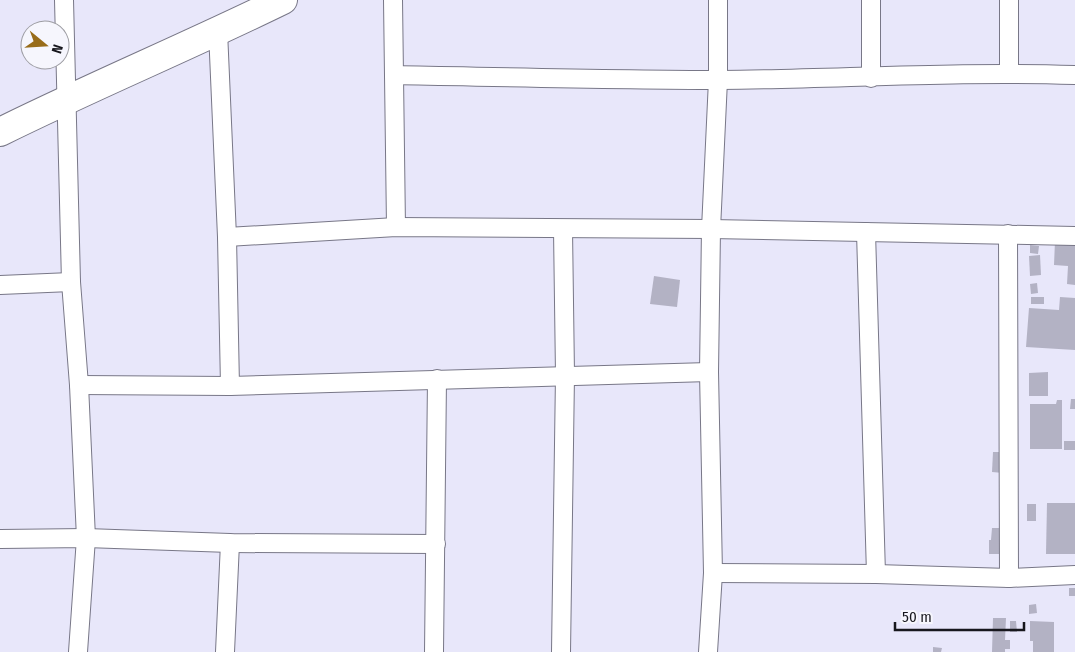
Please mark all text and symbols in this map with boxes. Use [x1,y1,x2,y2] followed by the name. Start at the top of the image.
[20,20,70,70] north arrow
[48,42,66,55] text: N
[895,600,1024,632] scale bar
[902,608,932,626] text: 50 m

